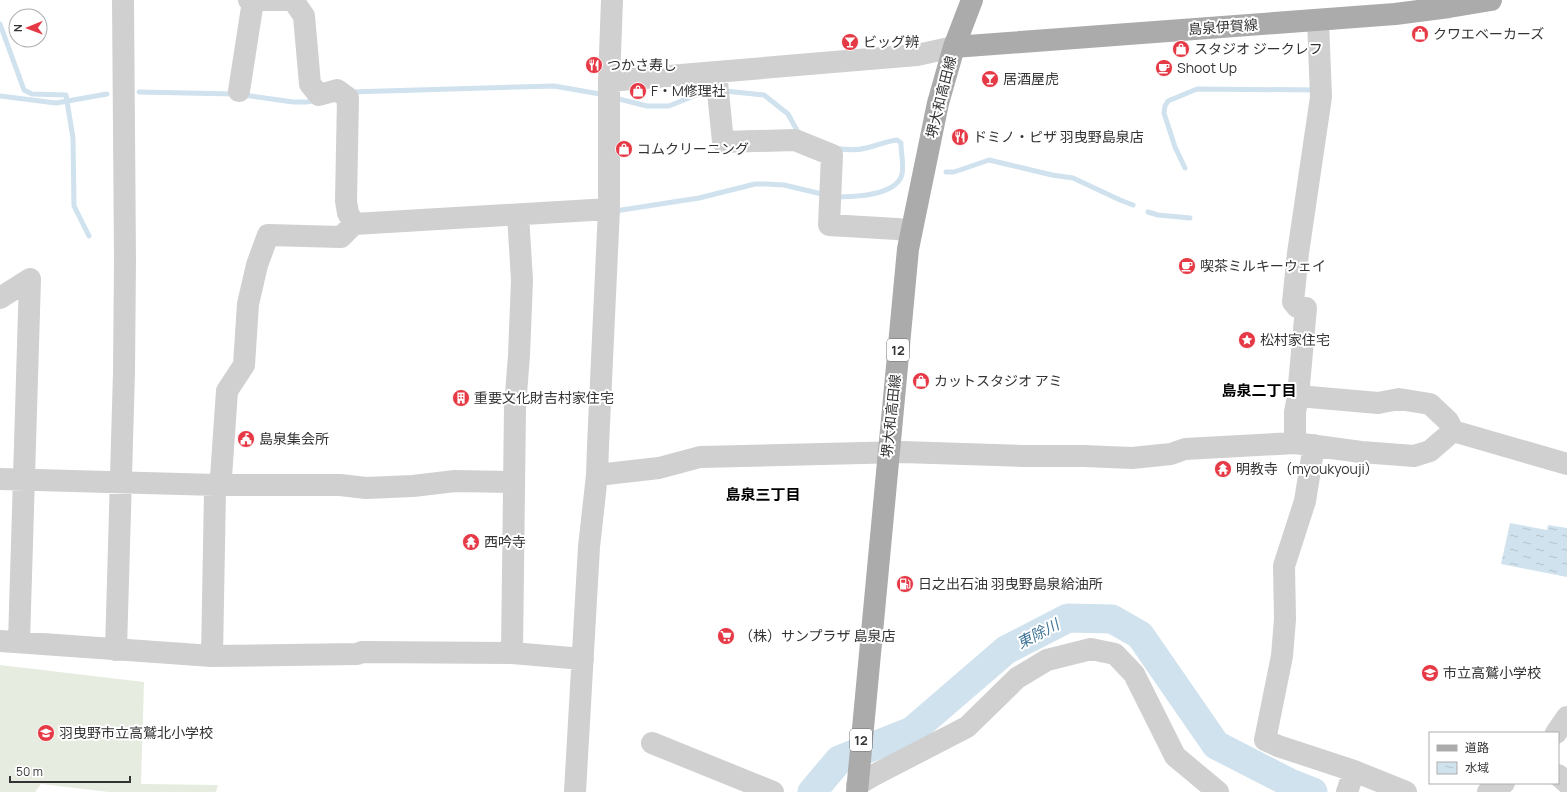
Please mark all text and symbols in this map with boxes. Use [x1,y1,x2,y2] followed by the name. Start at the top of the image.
[8,8,48,48] north arrow
[1187,15,1259,38] street label: 島泉伊賀線
[10,24,25,32] text: N
[1410,24,1430,44] shop icon: クワエベーカーズ
[1433,24,1544,43] place label: クワエベーカーズ
[840,32,860,52] bar icon: ビッグ辨
[863,32,919,51] place label: ビッグ辨
[1171,39,1191,59] shop icon: スタジオ ジークレフ
[1194,39,1323,58] place label: スタジオ ジークレフ
[921,54,960,140] street label: 堺大和高田線
[584,55,604,75] restaurant icon: つかさ寿し
[607,55,677,74] place label: つかさ寿し
[1154,58,1174,78] cafe icon: Shoot Up
[1177,58,1237,77] place label: Shoot Up
[980,69,1000,89] bar icon: 居酒屋虎
[1003,69,1059,88] place label: 居酒屋虎
[628,81,648,101] shop icon: F・M修理社
[651,81,726,100] place label: F・M修理社
[950,127,970,147] restaurant icon: ドミノ・ピザ 羽曳野島泉店
[973,127,1144,146] place label: ドミノ・ピザ 羽曳野島泉店
[614,139,634,159] shop icon: コムクリーニング
[637,139,749,158] place label: コムクリーニング
[1177,256,1197,276] cafe icon: 喫茶ミルキーウェイ
[1200,256,1326,275] place label: 喫茶ミルキーウェイ
[1237,330,1257,350] place icon: 松村家住宅
[1260,330,1330,349] place label: 松村家住宅
[887,339,909,361] road number: 12
[911,371,931,391] shop icon: カットスタジオ アミ
[934,371,1063,390] place label: カットスタジオ アミ
[877,373,904,459] street label: 堺大和高田線
[1221,380,1297,401] district label: 島泉二丁目
[451,388,471,408] building icon: 重要文化財吉村家住宅
[474,388,614,407] place label: 重要文化財吉村家住宅
[236,429,256,449] public building icon: 島泉集会所
[259,429,329,448] place label: 島泉集会所
[1213,459,1233,479] temple icon: 明教寺（myoukyouji）
[1236,459,1379,478] place label: 明教寺（myoukyouji）
[725,484,801,505] district label: 島泉三丁目
[461,532,481,552] temple icon: 西吟寺
[484,532,526,551] place label: 西吟寺
[895,574,915,594] fuel station icon: 日之出石油 羽曳野島泉給油所
[918,574,1103,593] place label: 日之出石油 羽曳野島泉給油所
[1013,613,1064,653] water label: 東除川
[716,626,736,646] supermarket icon: （株）サンプラザ 島泉店
[739,626,895,645] place label: （株）サンプラザ 島泉店
[1420,663,1440,683] school or university icon: 市立高鷲小学校
[1443,663,1541,682] place label: 市立高鷲小学校
[36,723,56,743] school or university icon: 羽曳野市立高鷲北小学校
[59,723,213,742] place label: 羽曳野市立高鷲北小学校
[850,729,872,751] road number: 12
[1429,732,1559,784] legend
[1465,739,1489,756] text: 道路
[10,758,130,784] scale bar
[1465,759,1489,776] text: 水域
[16,763,43,780] text: 50 m

